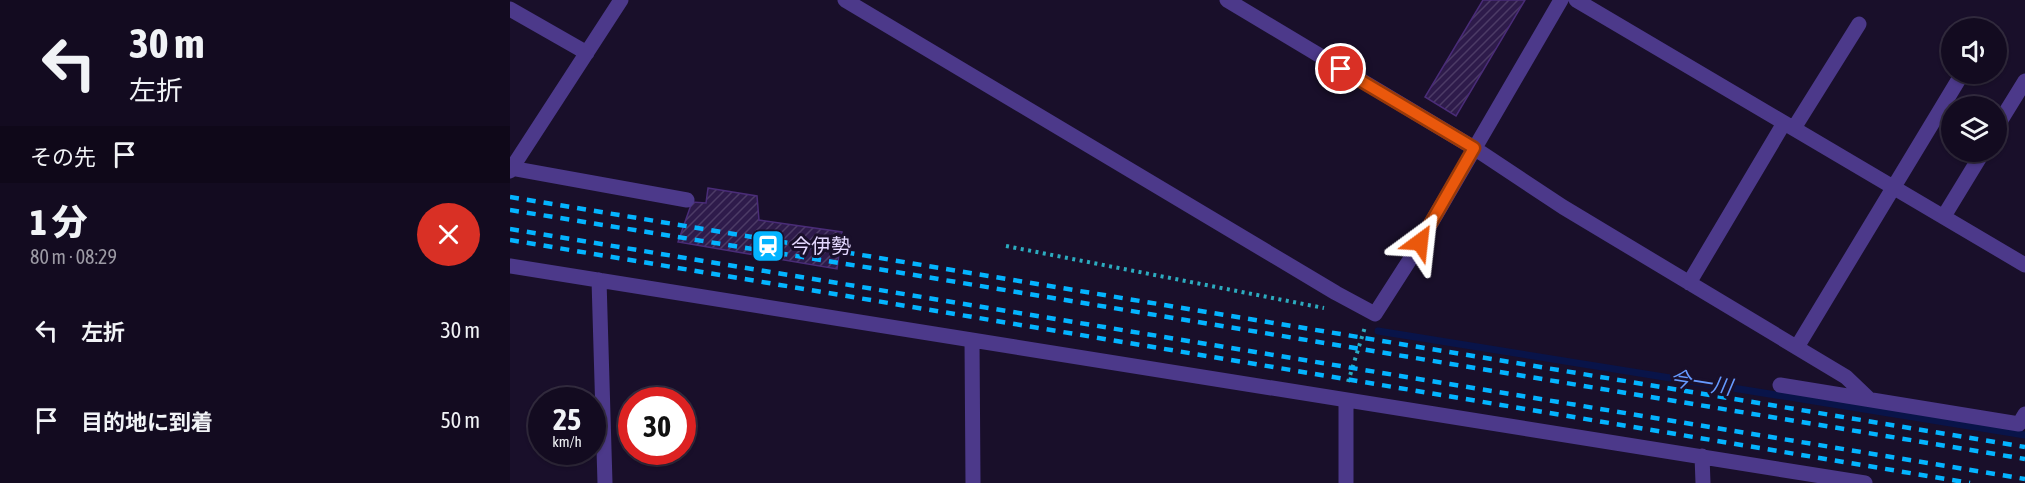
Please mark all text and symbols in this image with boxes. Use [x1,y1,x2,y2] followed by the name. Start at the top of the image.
[1941,18,2007,162] map controls
[1941,18,2007,84] button: sound
[129,19,204,67] text: 30 m
[30,24,108,102] icon: left
[1315,43,1366,94] pin
[1324,52,1357,85] icon: arrive
[129,75,183,106] text: 左折
[1941,96,2007,162] button: layers
[108,138,141,171] icon: arrive
[30,144,96,170] text: その先
[30,201,88,243] text: 1 分
[417,203,480,266] button: close
[1388,210,1452,274] position arrow
[750,228,786,264] station icon: 今伊勢
[791,234,851,257] place label: 今伊勢
[30,245,117,268] text: 80 m · 08:29
[30,314,63,347] icon: left
[440,317,480,343] text: 30 m
[81,319,125,345] text: 左折
[1668,365,1736,399] water label: 今一川
[618,387,696,465] speed limit sign: 30
[553,402,581,436] text: 25
[30,404,63,437] icon: arrive
[440,407,480,433] text: 50 m
[81,409,213,435] text: 目的地に到着
[552,433,582,450] text: km/h

